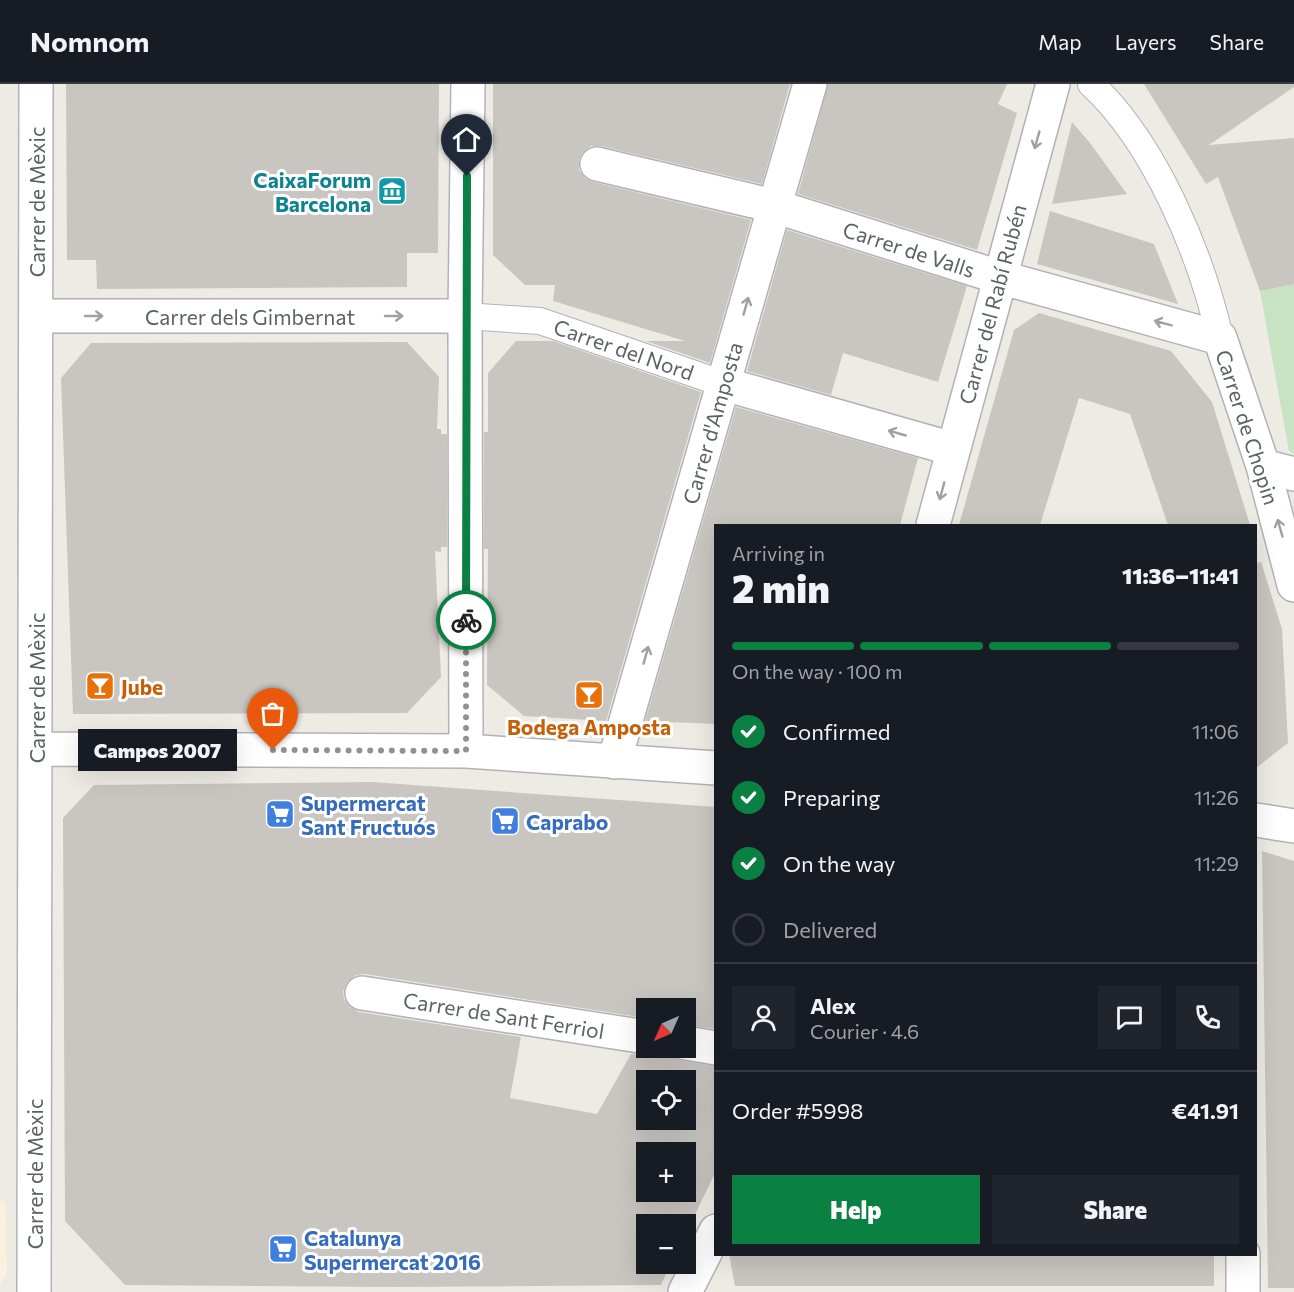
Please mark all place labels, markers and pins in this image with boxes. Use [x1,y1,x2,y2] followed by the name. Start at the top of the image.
[441,114,492,176] pin
[253,167,371,216] place label: CaixaForum Barcelona
[376,175,408,207] museum icon: CaixaForum Barcelona
[84,670,116,702] bar icon: Jube
[121,674,163,699] place label: Jube
[573,679,605,711] bar icon: Bodega Amposta
[247,688,298,750] pin
[507,714,671,739] place label: Bodega Amposta
[78,729,237,771] callout: Campos 2007
[301,790,436,839] place label: Supermercat Sant Fructuós
[264,798,296,830] supermarket icon: Supermercat Sant Fructuós
[489,805,521,837] supermarket icon: Caprabo
[526,809,608,834] place label: Caprabo
[304,1225,481,1274] place label: Catalunya Supermercat 2016
[267,1233,299,1265] supermarket icon: Catalunya Supermercat 2016

